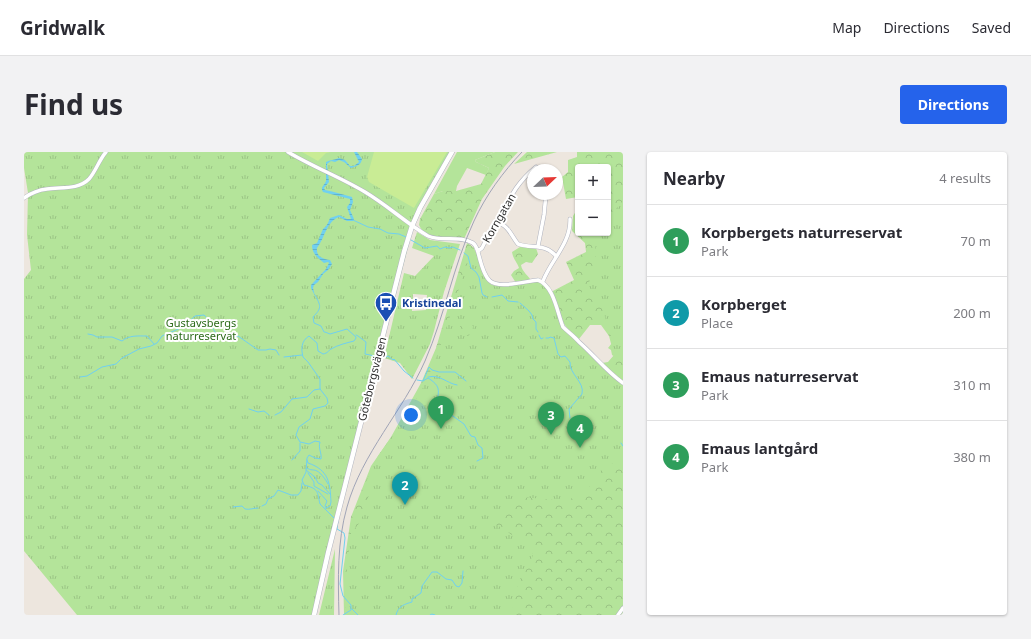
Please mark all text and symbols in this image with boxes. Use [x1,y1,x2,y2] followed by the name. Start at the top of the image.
[20,15,105,41] text: Gridwalk
[832,18,861,37] text: Map
[883,18,950,37] text: Directions
[972,18,1011,37] text: Saved
[24,85,123,123] text: Find us
[900,85,1007,124] button: Directions
[527,164,563,200] north arrow
[575,164,611,236] map controls
[575,164,611,200] button: +
[663,167,725,190] text: Nearby
[939,169,991,187] text: 4 results
[478,190,519,245] street label: Korngatan
[575,200,611,236] button: −
[701,222,902,242] text: Korpbergets naturreservat
[672,232,680,250] text: 1
[961,232,991,250] text: 70 m
[701,242,728,260] text: Park
[373,290,399,323] bus stop icon: Kristinedal
[701,294,786,314] text: Korpberget
[402,295,462,310] place label: Kristinedal
[672,304,680,322] text: 2
[953,304,991,322] text: 200 m
[701,314,733,332] text: Place
[166,315,236,343] park label: Gustavsbergs naturreservat
[354,335,389,423] street label: Göteborgsvägen
[701,366,859,386] text: Emaus naturreservat
[672,376,680,394] text: 3
[953,376,991,394] text: 310 m
[701,386,728,404] text: Park
[428,396,454,429] pin: 1
[538,402,564,435] pin: 3
[401,405,421,425] your location
[567,415,593,448] pin: 4
[701,438,818,458] text: Emaus lantgård
[672,448,680,466] text: 4
[953,448,991,466] text: 380 m
[701,458,728,476] text: Park
[392,472,418,505] pin: 2

